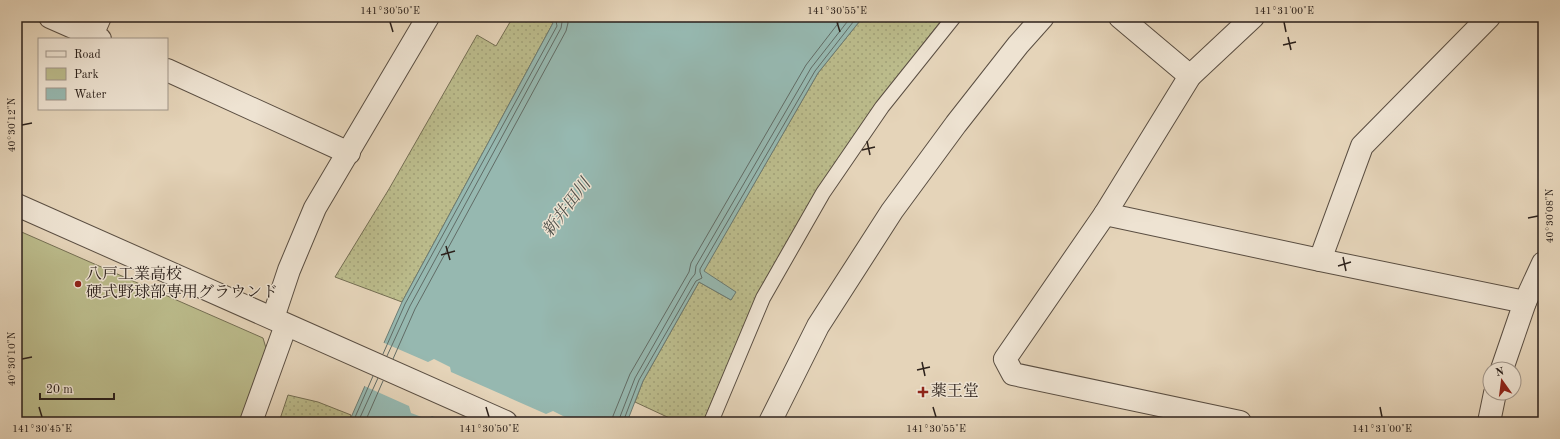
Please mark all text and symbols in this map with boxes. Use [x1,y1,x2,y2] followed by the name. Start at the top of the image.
[360,6,420,16] text: 141°30'50"E
[807,6,867,16] text: 141°30'55"E
[1254,6,1314,16] text: 141°31'00"E
[38,38,168,110] legend
[74,49,101,61] text: Road
[74,69,99,81] text: Park
[74,89,107,101] text: Water
[7,97,17,152] text: 40°30'12"N
[538,173,595,240] water label: 新井田川
[1545,188,1555,243] text: 40°30'08"N
[86,265,278,301] place label: 八戸工業高校 硬式野球部専用グラウンド
[73,279,83,289] marker: 八戸工業高校 硬式野球部専用グラウンド
[7,331,17,386] text: 40°30'10"N
[1482,361,1522,401] north arrow
[1495,366,1506,379] text: N
[40,375,114,401] scale bar
[931,382,979,400] place label: 薬王堂
[46,384,73,396] text: 20 m
[918,387,928,397] marker: 薬王堂
[12,424,72,434] text: 141°30'45"E
[459,424,519,434] text: 141°30'50"E
[906,424,966,434] text: 141°30'55"E
[1352,424,1412,434] text: 141°31'00"E

